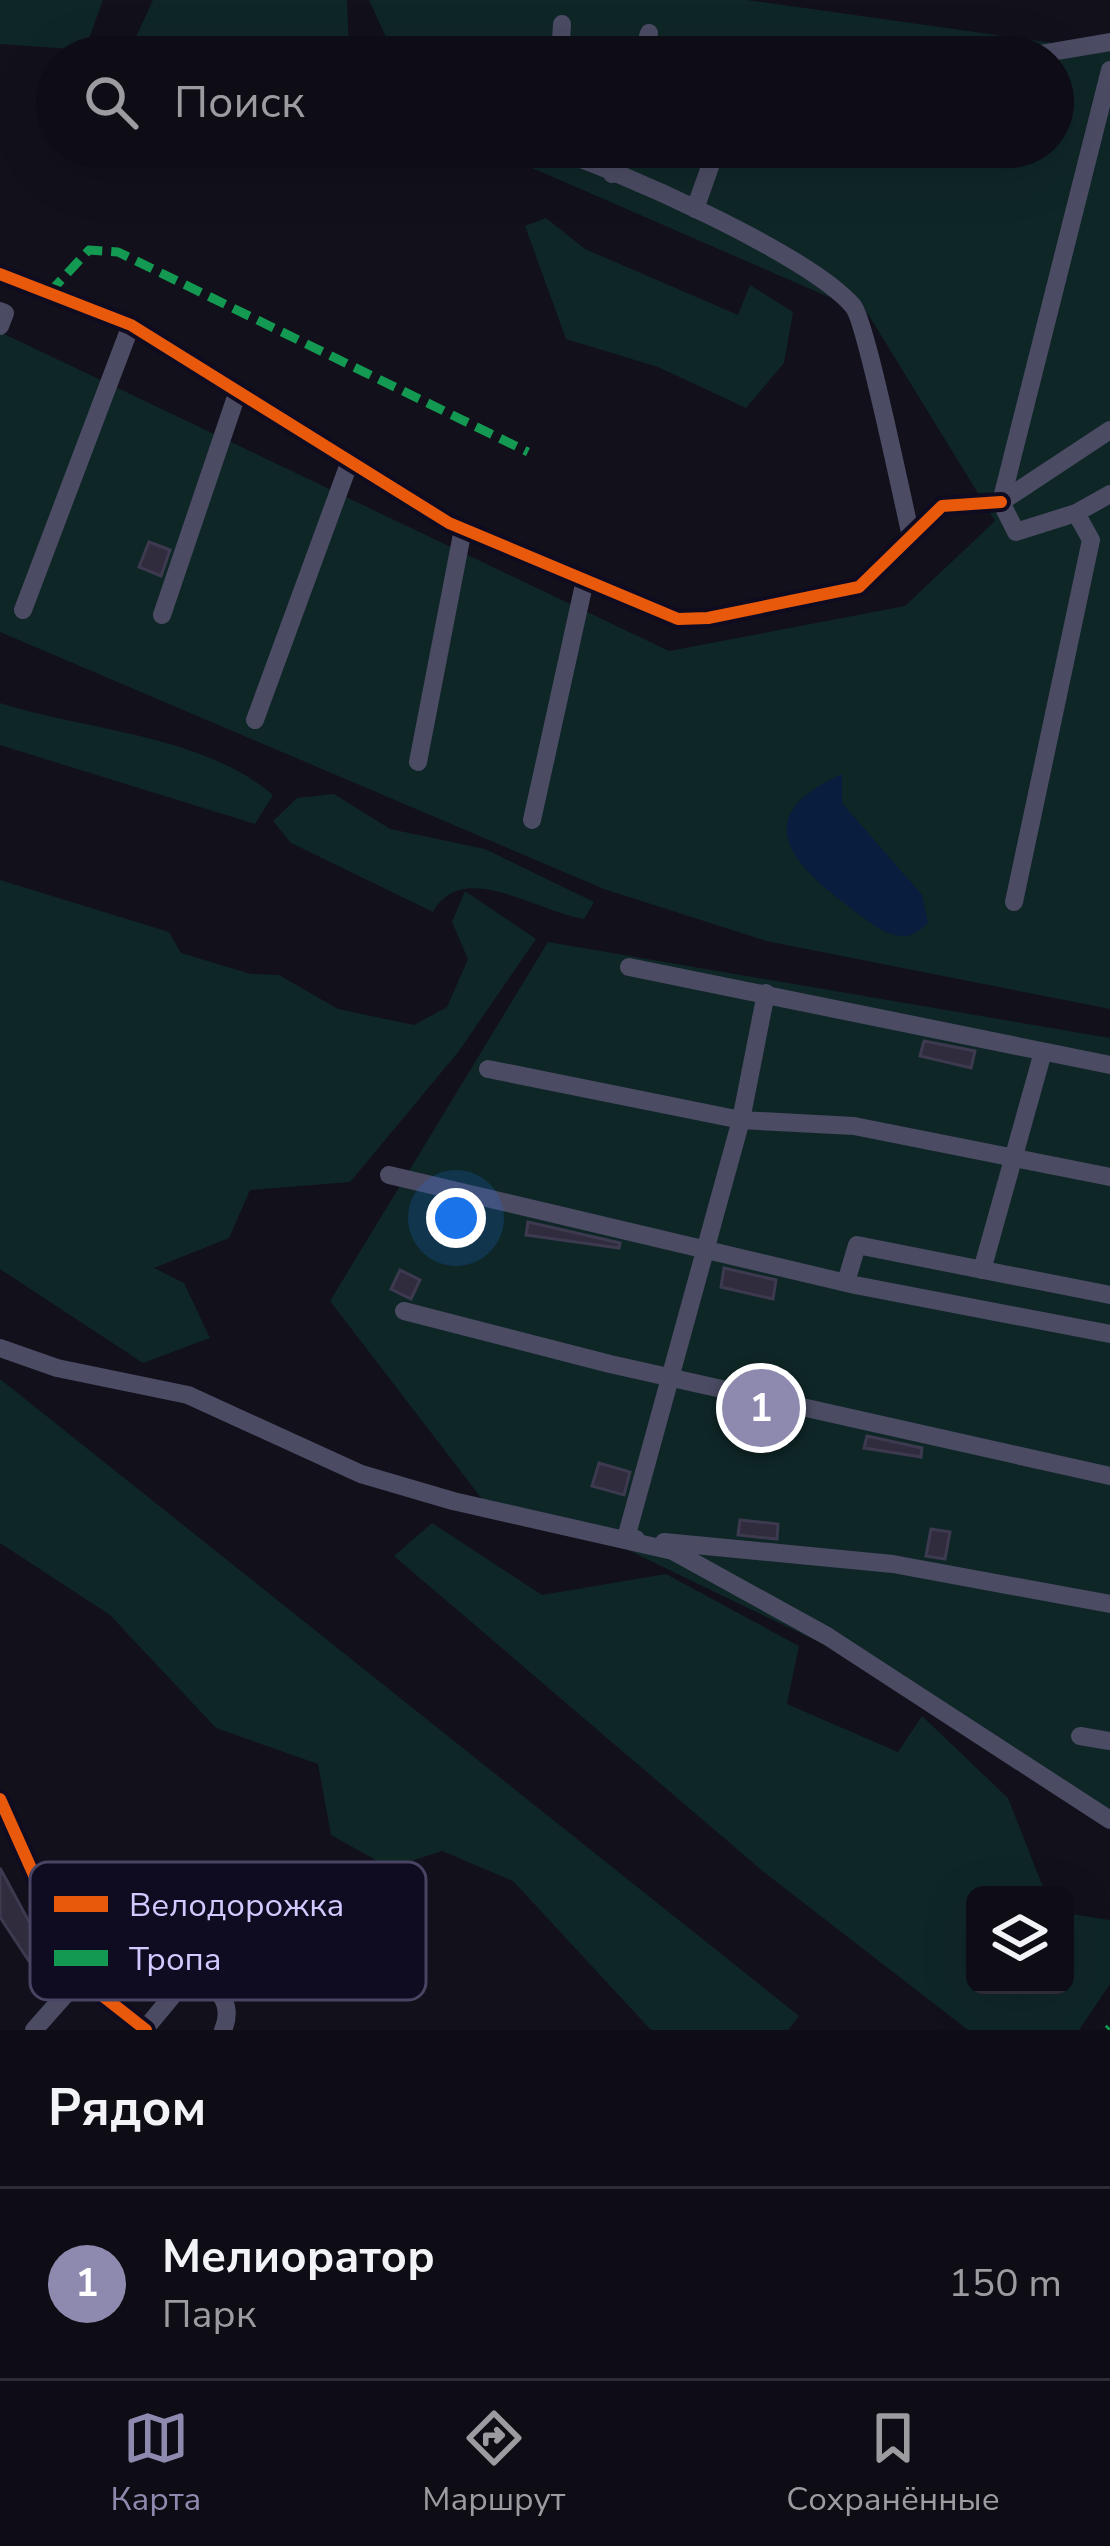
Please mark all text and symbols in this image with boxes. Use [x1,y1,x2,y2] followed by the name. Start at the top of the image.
[36,36,1074,168] search box
[78,69,144,135] icon: search
[174,72,305,133] text: Поиск
[426,1188,486,1248] your location
[722,1363,800,1453] pin: 1
[30,1862,426,2000] legend
[129,1883,344,1928] text: Велодорожка
[966,1886,1074,1994] map controls
[966,1886,1074,1994] button: layers
[129,1937,222,1982] text: Тропа
[48,2073,206,2143] text: Рядом
[162,2227,435,2288] text: Мелиоратор
[75,2257,99,2310] text: 1
[948,2257,1062,2310] text: 150 m
[162,2288,256,2341] text: Парк
[110,2405,201,2522] tab: Карта
[422,2405,566,2522] tab: Маршрут
[786,2405,1000,2522] tab: Сохранённые

